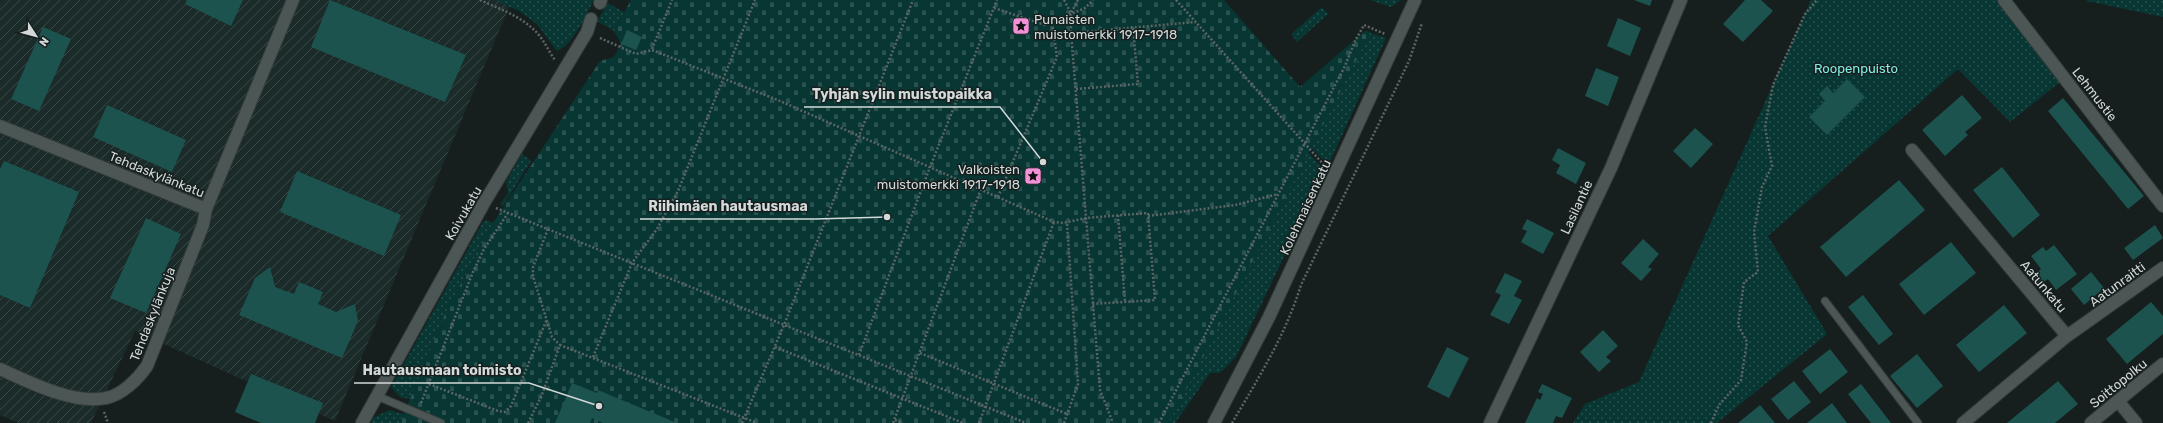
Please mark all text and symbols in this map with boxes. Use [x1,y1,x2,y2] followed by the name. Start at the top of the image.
[1034,12,1177,42] place label: Punaisten muistomerkki 1917-1918
[16,16,56,56] north arrow
[1011,16,1031,36] place icon: Punaisten muistomerkki 1917-1918
[36,35,51,49] text: N
[1814,61,1898,76] park label: Roopenpuisto
[2069,65,2120,124] street label: Lehmustie
[804,81,1000,107] callout: Tyhjän sylin muistopaikka
[812,86,992,103] text: Tyhjän sylin muistopaikka
[107,148,207,200] street label: Tehdaskylänkatu
[1277,157,1334,257] street label: Kolehmaisenkatu
[877,162,1020,192] place label: Valkoisten muistomerkki 1917-1918
[1023,166,1043,186] place icon: Valkoisten muistomerkki 1917-1918
[1557,178,1595,237] street label: Lasilantie
[442,184,485,243] street label: Koivukatu
[640,193,815,219] callout: Riihimäen hautausmaa
[648,198,808,215] text: Riihimäen hautausmaa
[2018,257,2070,315] street label: Aatunkatu
[2087,259,2148,310] street label: Aatunraitti
[127,265,178,363] street label: Tehdaskylänkuja
[2087,356,2150,411] street label: Soittopolku
[354,357,529,383] callout: Hautausmaan toimisto
[363,362,521,379] text: Hautausmaan toimisto

